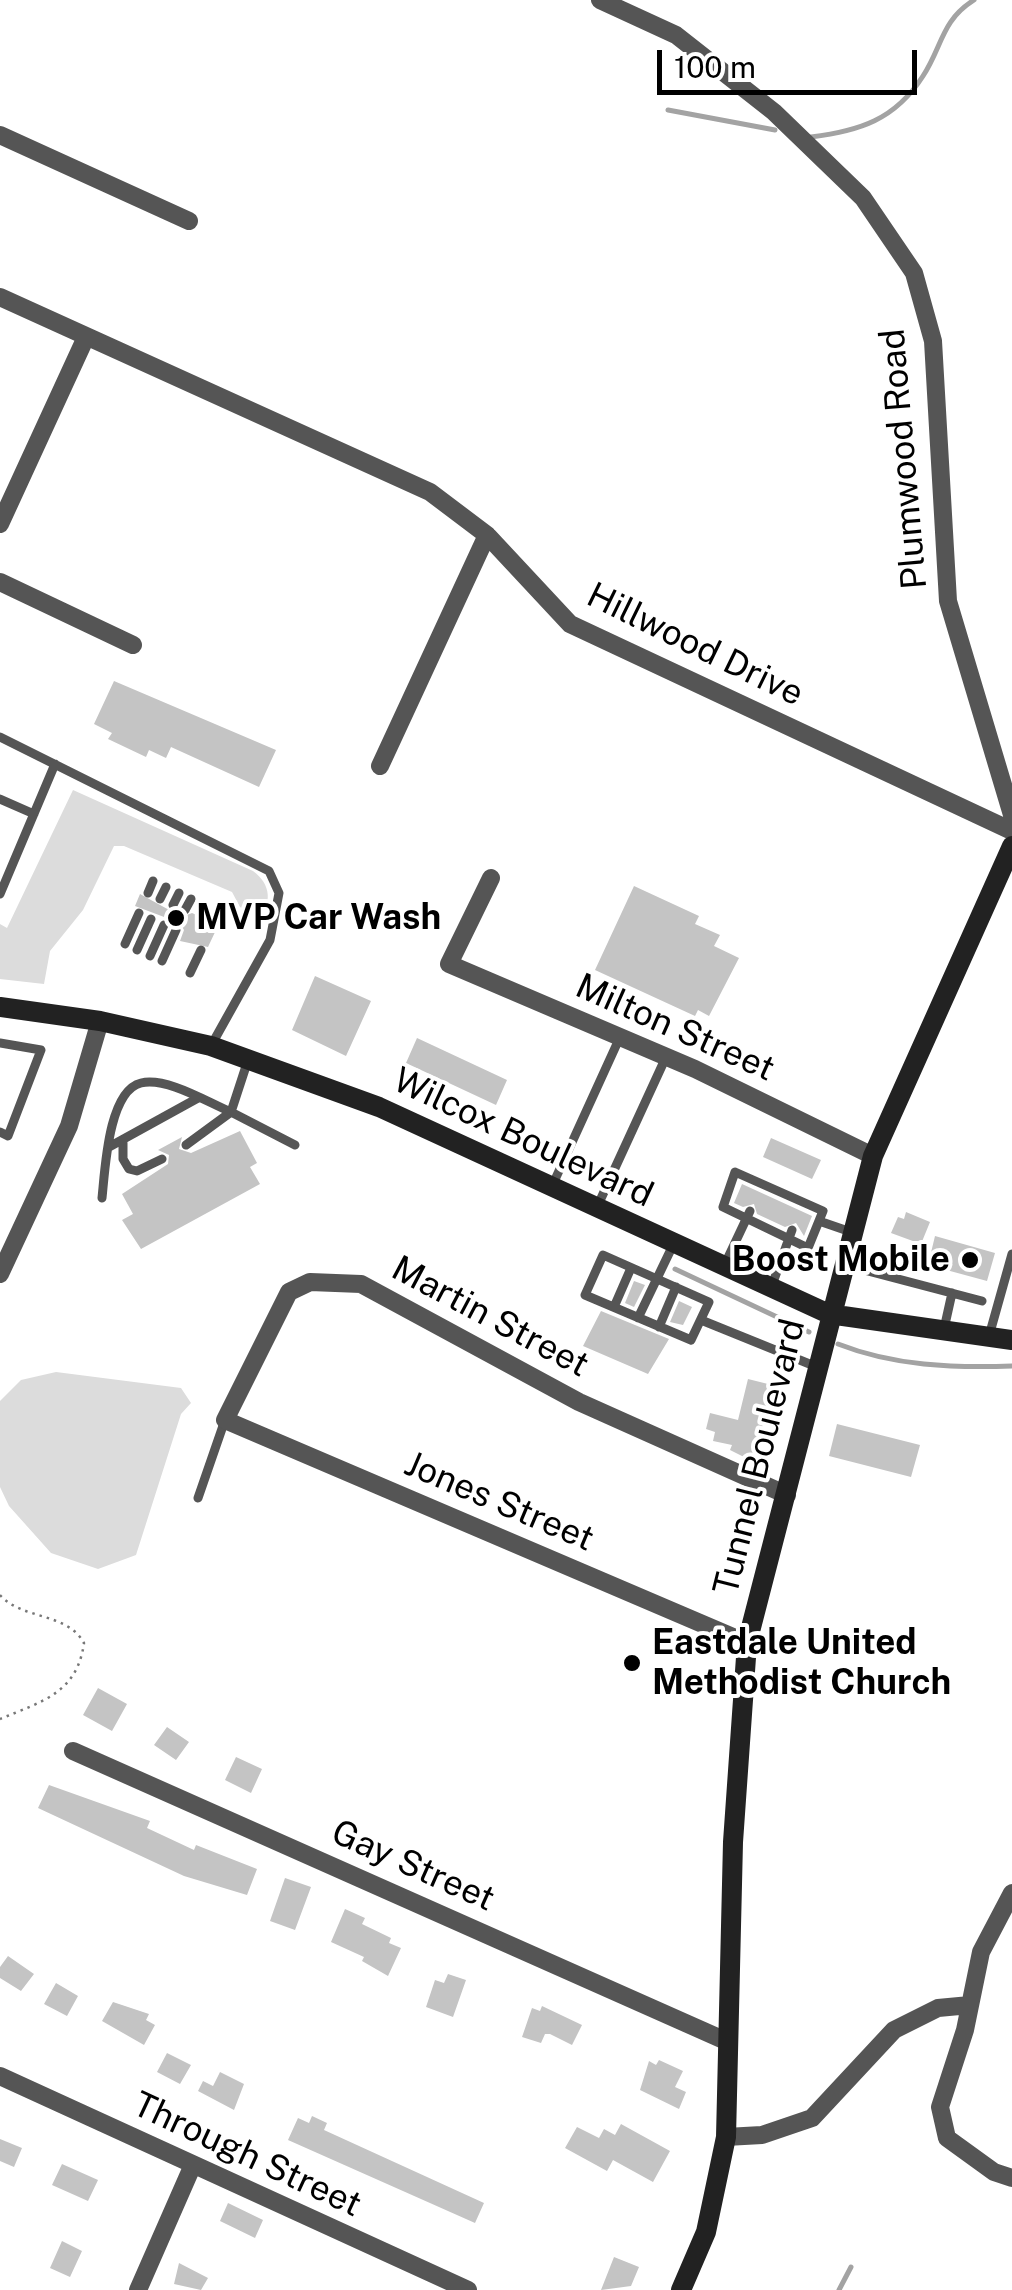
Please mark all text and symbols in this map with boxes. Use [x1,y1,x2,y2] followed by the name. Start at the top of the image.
[662,30,922,92] scale bar
[674,49,756,85] text: 100 m
[872,327,936,591] street label: Plumwood Road
[580,575,810,715] street label: Hillwood Drive
[196,897,441,939] place label: MVP Car Wash
[165,907,187,929] marker: MVP Car Wash
[569,965,781,1091] street label: Milton Street
[386,1059,660,1217] street label: Wilcox Boulevard
[732,1239,950,1281] place label: Boost Mobile
[384,1248,596,1386] street label: Martin Street
[959,1249,981,1271] marker: Boost Mobile
[705,1315,815,1599] street label: Tunnel Boulevard
[398,1443,600,1561] street label: Jones Street
[652,1622,951,1704] place label: Eastdale United Methodist Church
[621,1652,643,1674] marker: Eastdale United Methodist Church
[325,1811,501,1921] street label: Gay Street
[126,2084,368,2226] street label: Through Street

